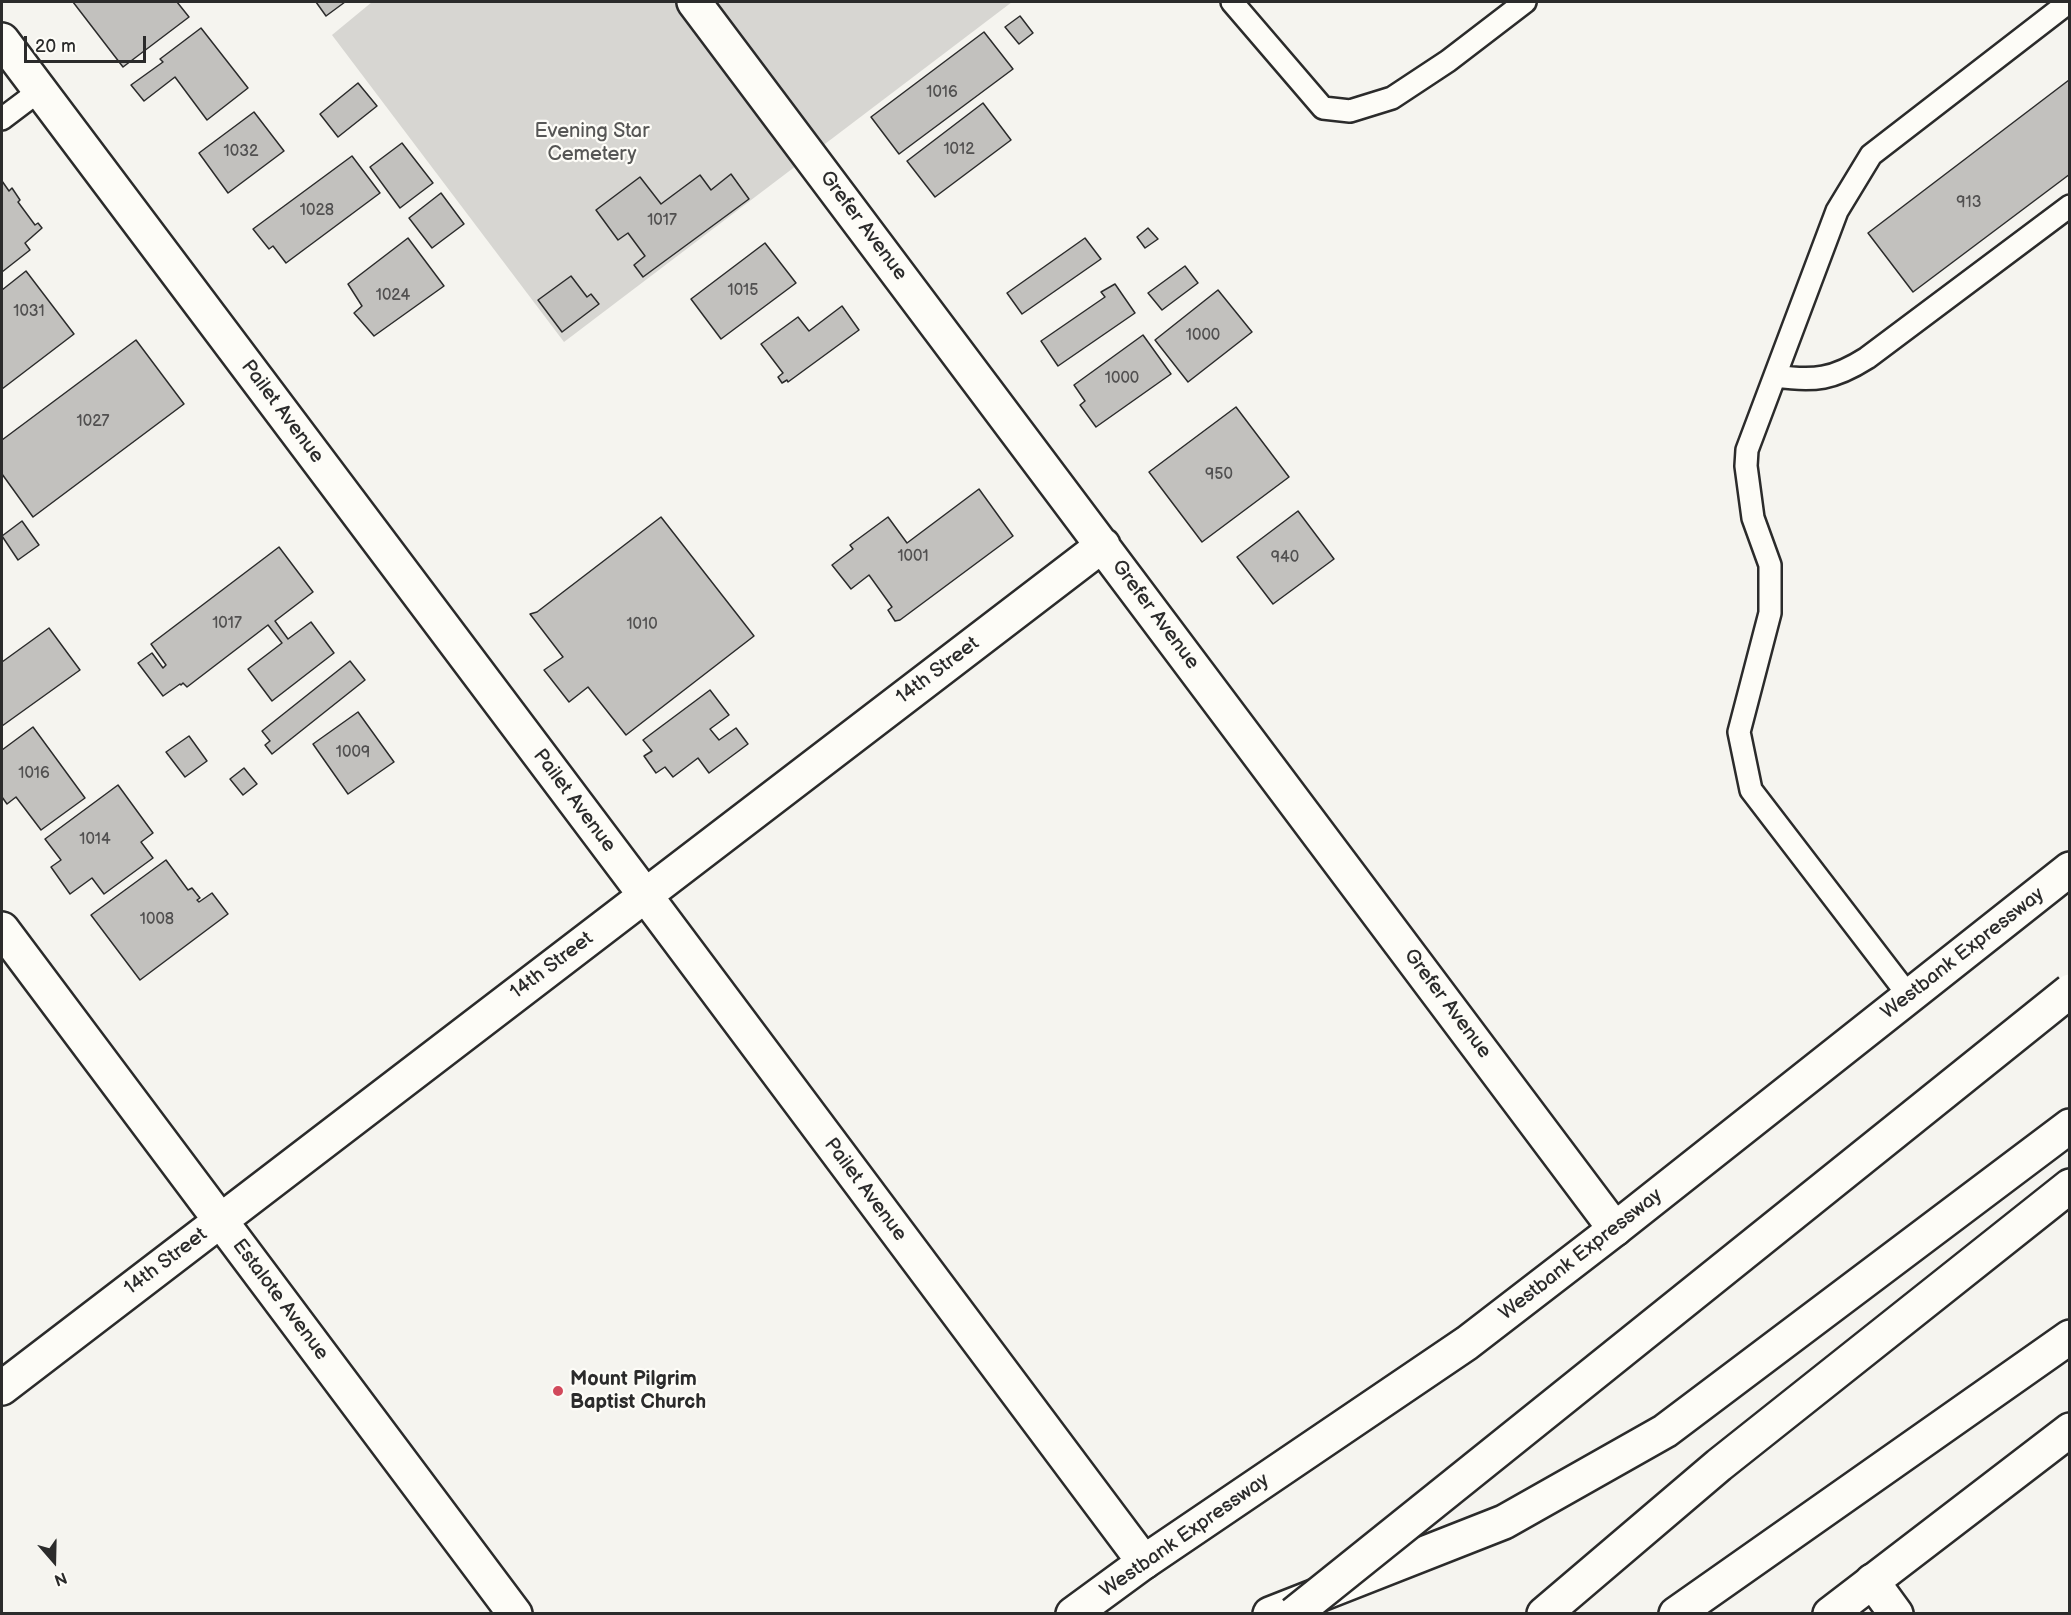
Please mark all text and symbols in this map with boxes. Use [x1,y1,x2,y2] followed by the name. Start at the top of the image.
[27,24,148,62] scale bar
[35,36,76,57] text: 20 m
[926,83,958,103] house number: 1016
[535,120,649,167] park label: Evening Star Cemetery
[943,140,975,160] house number: 1012
[224,142,258,162] house number: 1032
[814,167,912,285] street label: Grefer Avenue
[1956,193,1982,213] house number: 913
[300,201,334,221] house number: 1028
[647,211,677,231] house number: 1017
[728,281,758,301] house number: 1015
[376,286,410,306] house number: 1024
[13,302,45,322] house number: 1031
[1186,326,1220,346] house number: 1000
[236,356,328,468] street label: Pailet Avenue
[1105,369,1139,389] house number: 1000
[77,412,109,432] house number: 1027
[1205,465,1233,485] house number: 950
[897,547,929,567] house number: 1001
[1271,548,1299,568] house number: 940
[1106,556,1204,674] street label: Grefer Avenue
[212,614,242,634] house number: 1017
[626,615,658,635] house number: 1010
[892,632,984,710] street label: 14th Street
[336,743,370,763] house number: 1009
[528,745,620,857] street label: Pailet Avenue
[18,764,50,784] house number: 1016
[79,830,111,850] house number: 1014
[1877,883,2049,1025] street label: Westbank Expressway
[140,910,174,930] house number: 1008
[506,927,598,1005] street label: 14th Street
[1398,945,1496,1063] street label: Grefer Avenue
[819,1134,911,1246] street label: Pailet Avenue
[1495,1184,1667,1326] street label: Westbank Expressway
[120,1223,212,1301] street label: 14th Street
[227,1235,333,1365] street label: Estalote Avenue
[570,1368,706,1415] place label: Mount Pilgrim Baptist Church
[551,1384,565,1398] marker: Mount Pilgrim Baptist Church
[1096,1469,1274,1603] street label: Westbank Expressway
[24,1531,84,1591] north arrow
[51,1567,69,1589] text: N

